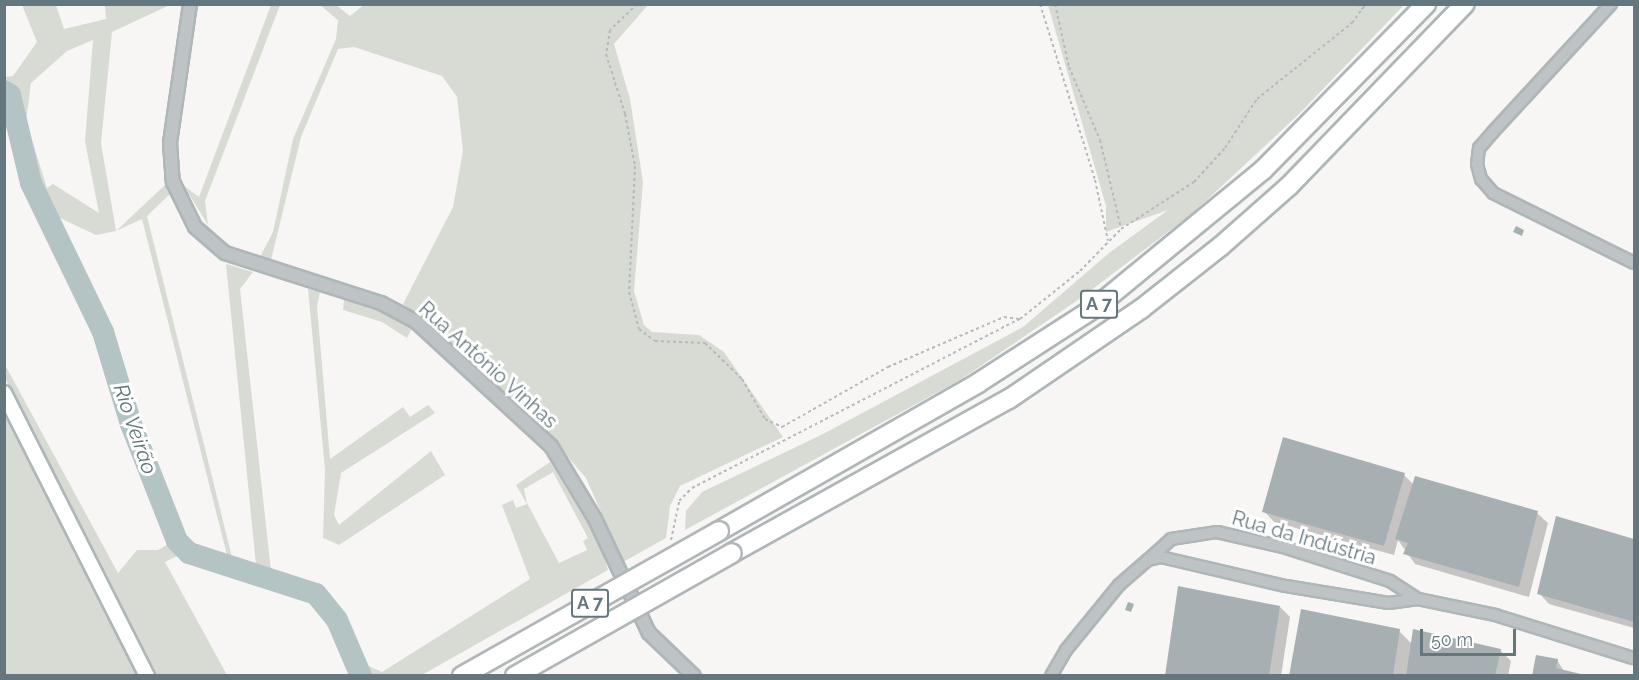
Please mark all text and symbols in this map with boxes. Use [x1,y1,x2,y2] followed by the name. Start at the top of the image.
[1080,289,1118,319] road number: A 7
[413,296,563,434] street label: Rua António Vinhas
[108,380,162,478] water label: Rio Veirão
[1229,506,1379,570] street label: Rua da Indústria
[570,588,610,618] road number: A 7
[1423,617,1519,655] scale bar
[1431,629,1473,650] text: 50 m

